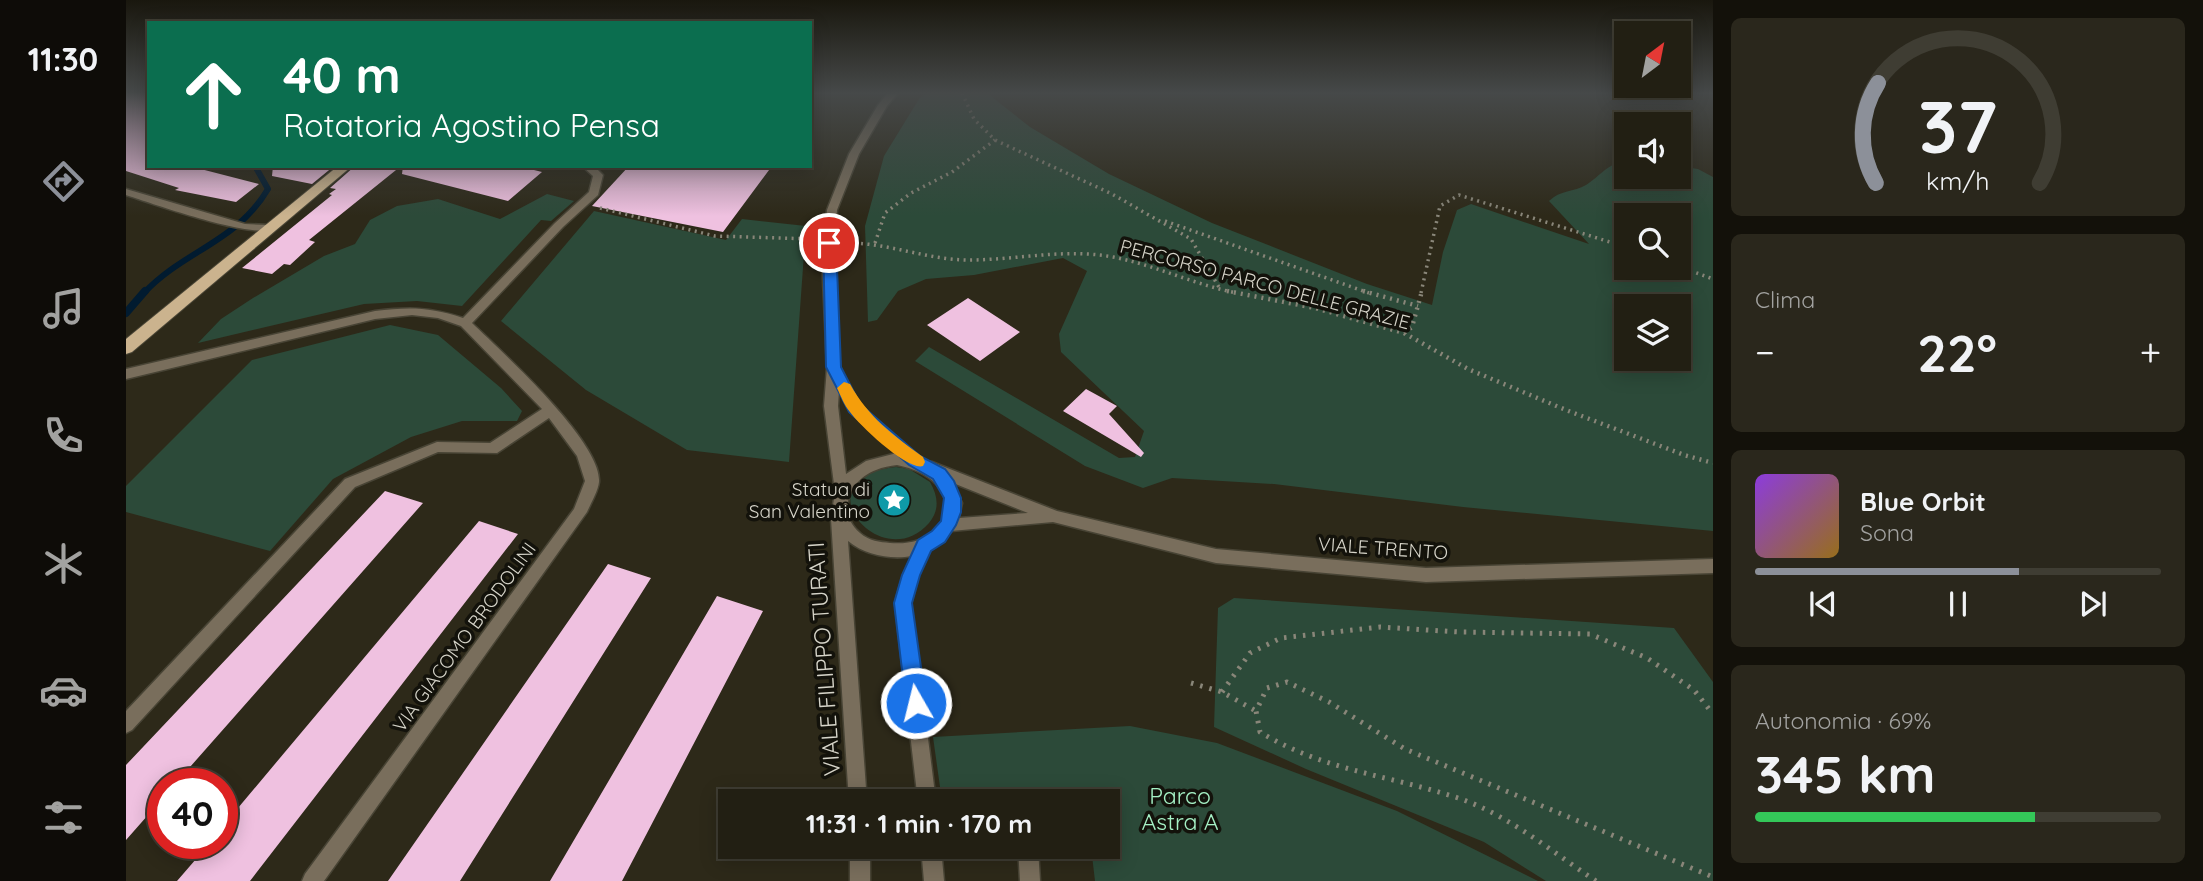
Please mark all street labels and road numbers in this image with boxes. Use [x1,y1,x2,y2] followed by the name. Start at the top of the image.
[1118,234,1412,334] street label: PERCORSO PARCO DELLE GRAZIE
[1317,531,1449,565] street label: VIALE TRENTO
[387,537,541,737] street label: VIA GIACOMO BRODOLINI
[801,541,846,777] street label: VIALE FILIPPO TURATI

